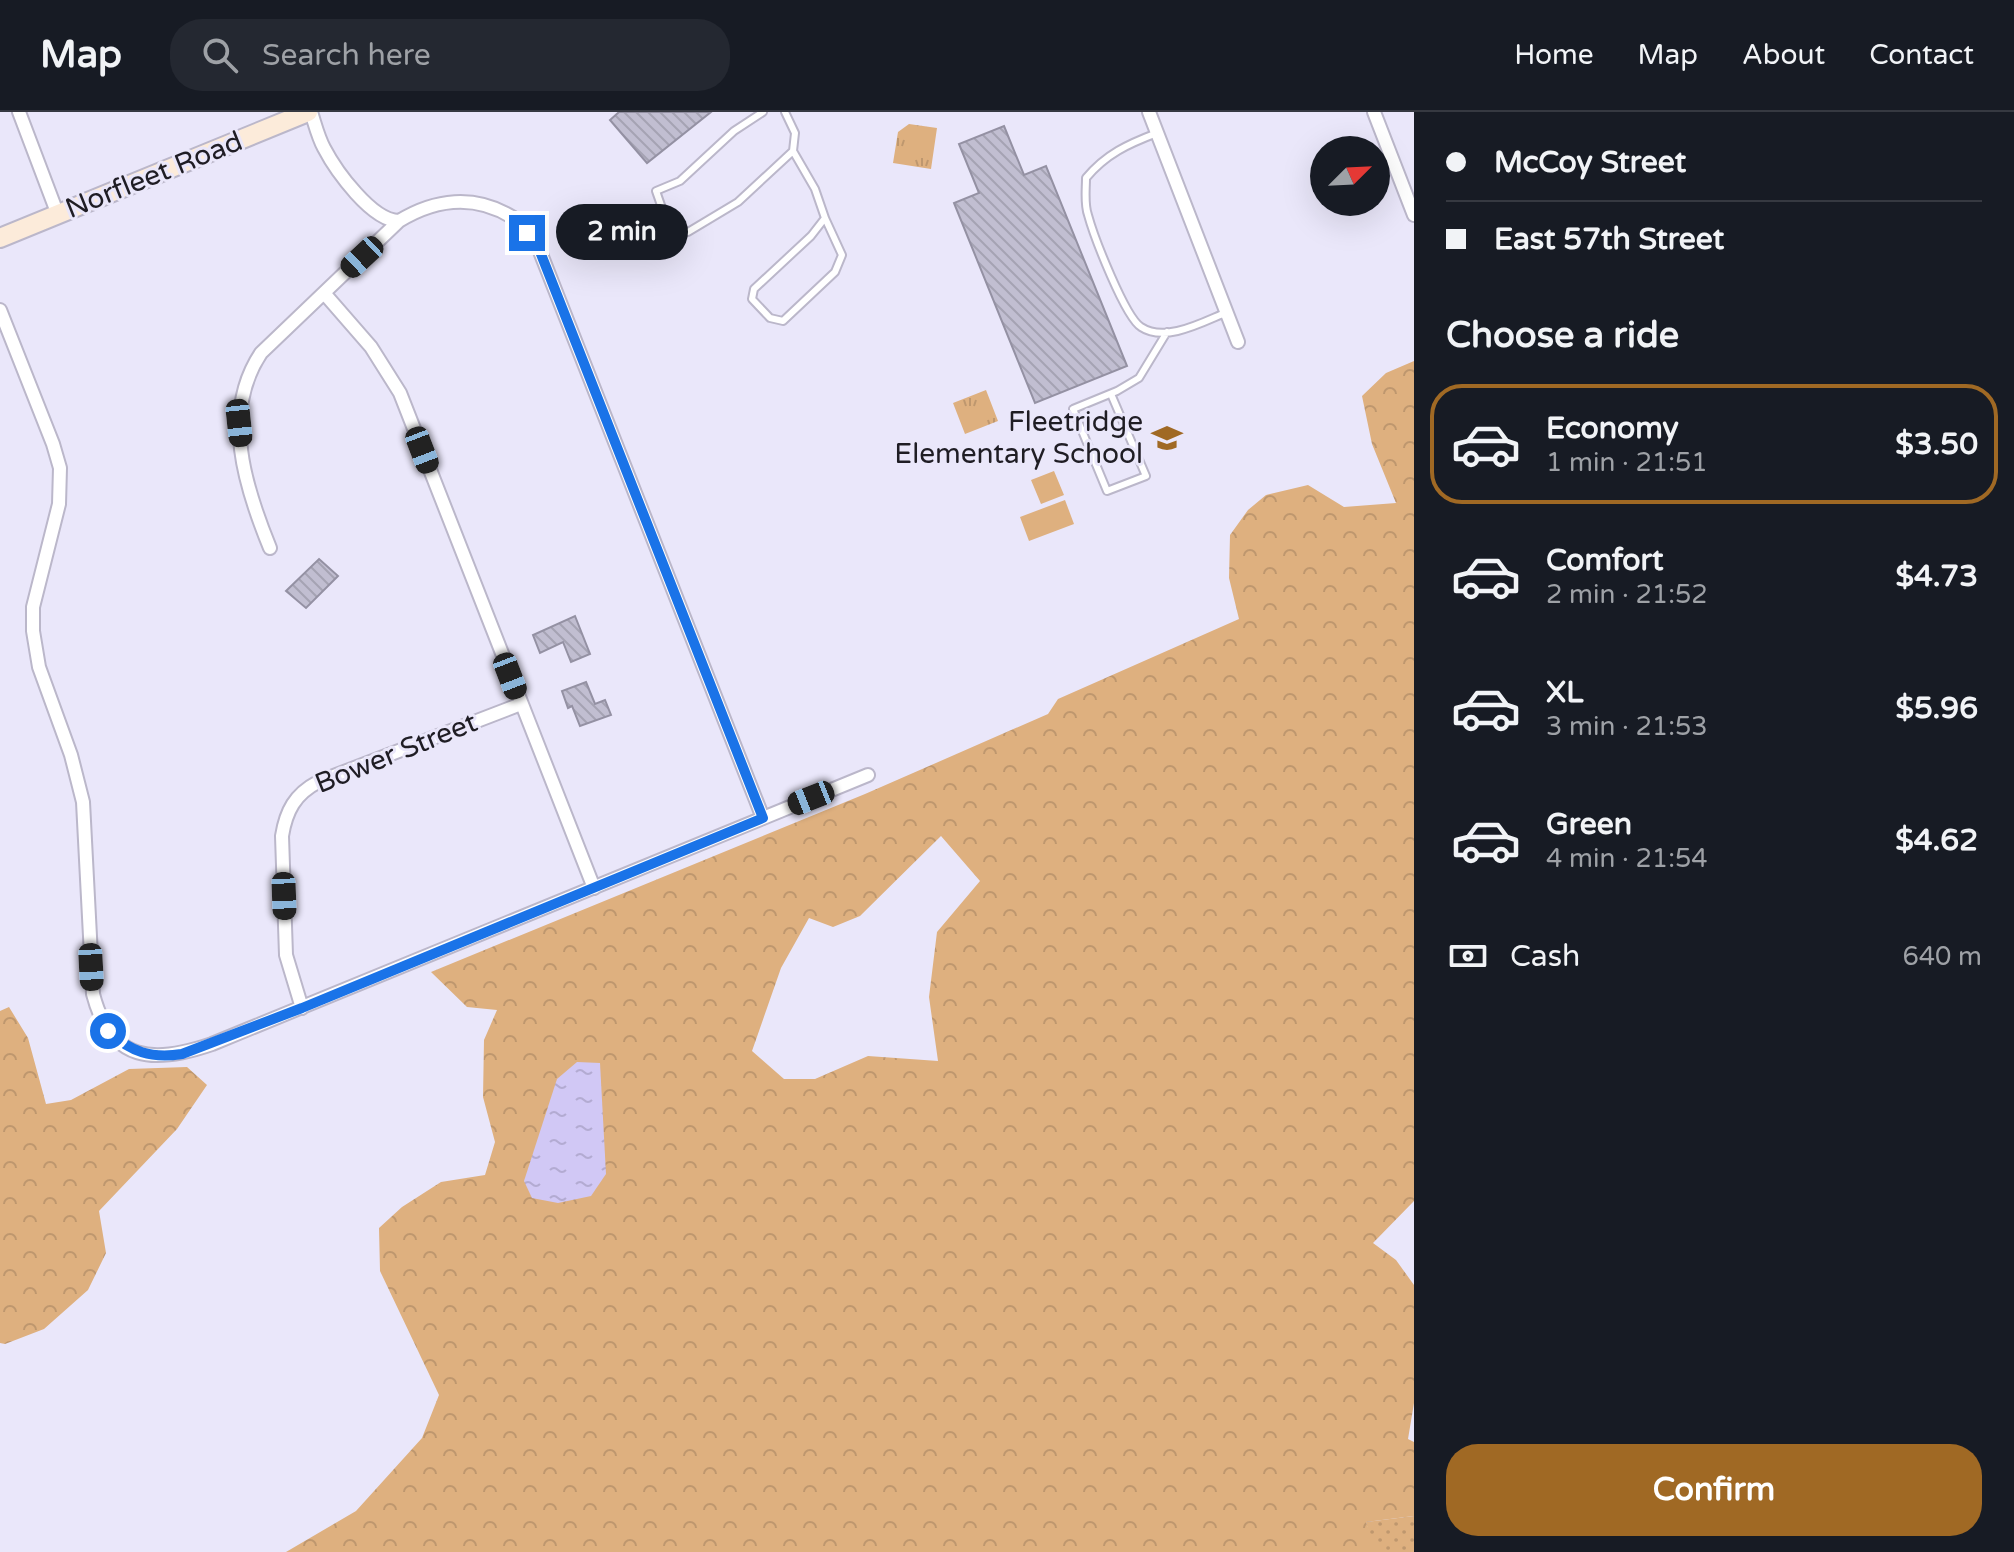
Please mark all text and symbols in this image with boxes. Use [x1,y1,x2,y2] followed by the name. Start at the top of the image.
[170,19,730,91] search box
[40,32,122,78] text: Map
[198,33,242,77] icon: search
[262,37,431,74] text: Search here
[1514,38,1594,72] text: Home
[1638,38,1698,72] text: Map
[1742,38,1825,72] text: About
[1869,38,1974,72] text: Contact
[61,124,247,226] street label: Norfleet Road
[1310,136,1390,216] north arrow
[1310,136,1390,216] map controls
[1494,144,1686,181] text: McCoy Street
[555,205,687,261] callout: 2 min
[509,215,545,251] route end
[587,216,657,247] text: 2 min
[1494,221,1724,258] text: East 57th Street
[336,232,388,282] car
[1446,314,1679,357] text: Choose a ride
[225,398,253,448] car
[894,405,1143,471] place label: Fleetridge Elementary School
[1450,408,1522,480] icon: car
[1546,410,1679,447] text: Economy
[1150,421,1184,455] school or university icon: Fleetridge Elementary School
[402,423,442,477] car
[1895,426,1978,463] text: $3.50
[1546,447,1708,478] text: 1 min · 21:51
[1450,540,1522,612] icon: car
[1546,542,1664,579] text: Comfort
[1896,558,1978,595] text: $4.73
[1546,579,1708,610] text: 2 min · 21:52
[490,649,530,703] car
[1450,672,1522,744] icon: car
[1546,674,1583,711] text: XL
[1896,690,1978,727] text: $5.96
[310,705,482,801] street label: Bower Street
[1546,711,1708,742] text: 3 min · 21:53
[784,778,838,818] car
[1450,804,1522,876] icon: car
[1546,806,1632,843] text: Green
[1895,822,1978,859] text: $4.62
[1546,843,1708,874] text: 4 min · 21:54
[271,872,297,920] car
[1446,934,1490,978] icon: cash
[1510,938,1580,975] text: Cash
[1902,941,1982,972] text: 640 m
[78,942,104,992] car
[90,1013,126,1049] route start
[1446,1444,1982,1536] button: Confirm

